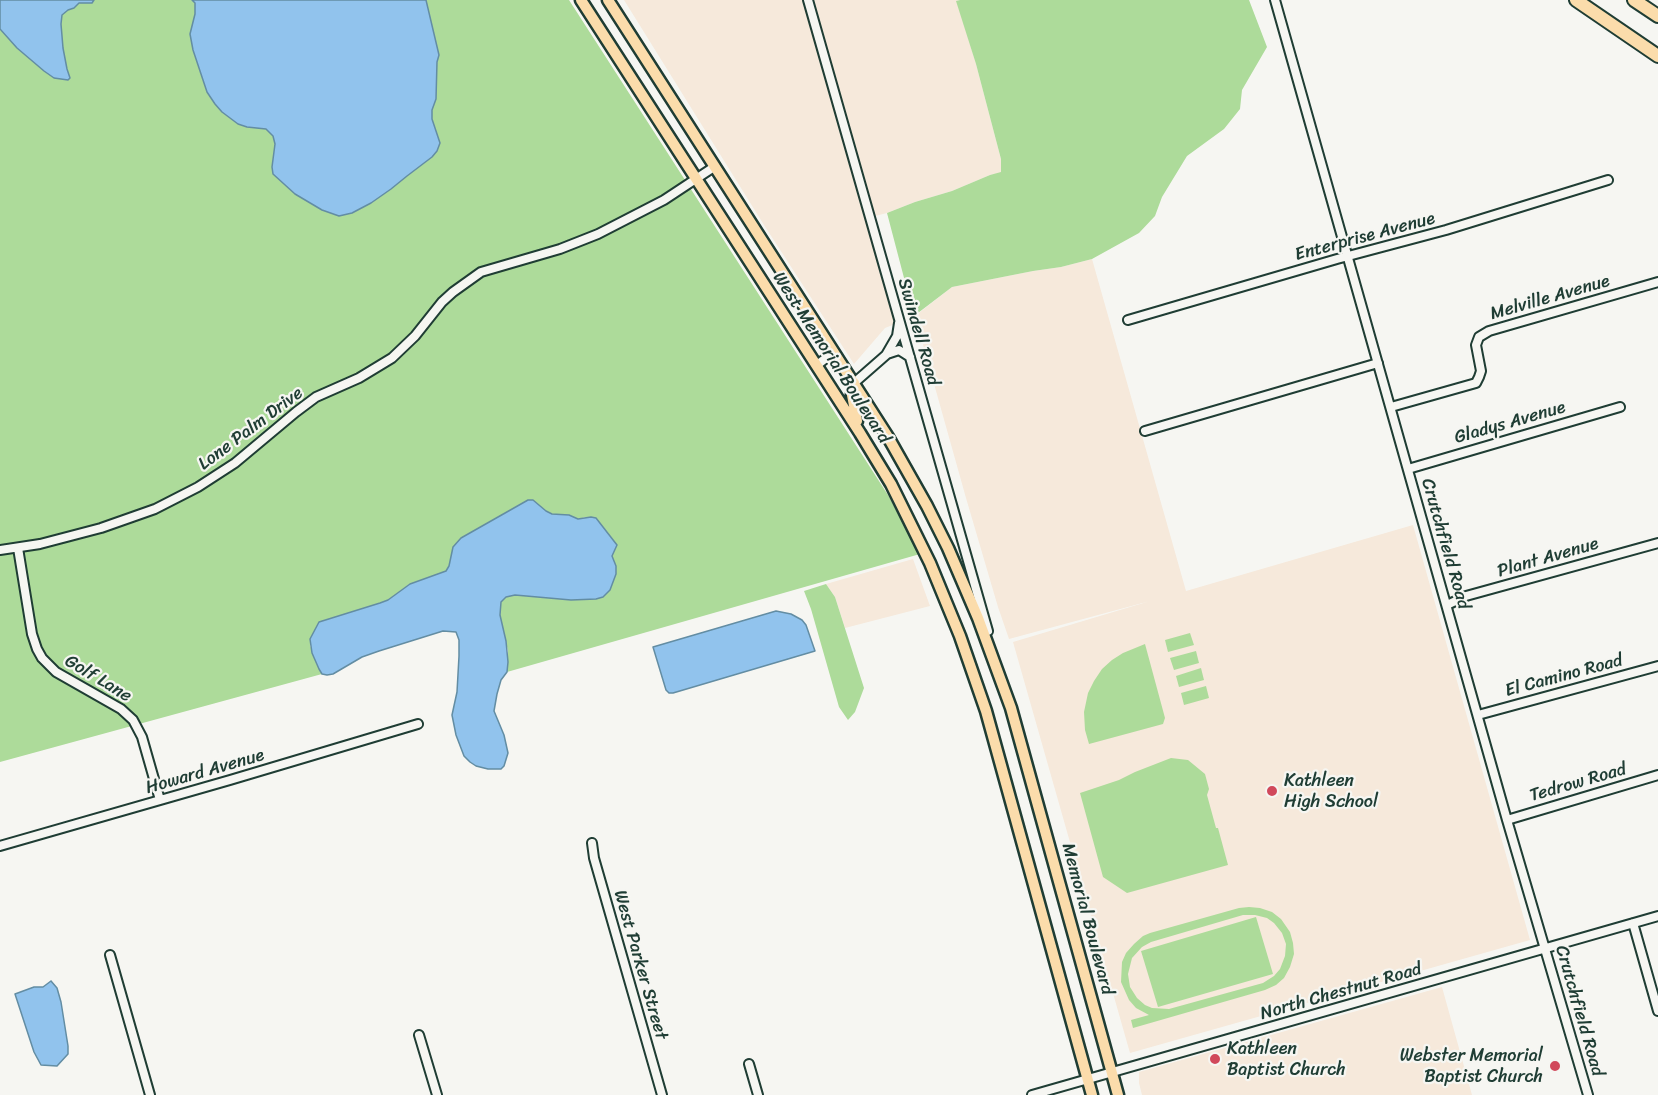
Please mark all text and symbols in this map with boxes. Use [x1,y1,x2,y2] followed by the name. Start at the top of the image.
[1293,208,1437,266] street label: Enterprise Avenue
[767,268,895,448] street label: West Memorial Boulevard
[1488,271,1612,325] street label: Melville Avenue
[892,276,944,388] street label: Swindell Road
[194,383,308,475] street label: Lone Palm Drive
[1452,397,1568,449] street label: Gladys Avenue
[1416,476,1474,612] street label: Crutchfield Road
[1495,533,1601,583] street label: Plant Avenue
[1503,650,1625,702] street label: El Camino Road
[61,651,135,707] street label: Golf Lane
[143,745,267,799] street label: Howard Avenue
[1527,759,1629,807] street label: Tedrow Road
[1284,770,1378,812] place label: Kathleen High School
[1265,784,1279,798] marker: Kathleen High School
[1056,841,1118,997] street label: Memorial Boulevard
[608,888,672,1042] street label: West Parker Street
[1550,943,1608,1079] street label: Crutchfield Road
[1258,959,1424,1025] street label: North Chestnut Road
[1227,1038,1346,1080] place label: Kathleen Baptist Church
[1400,1045,1543,1088] place label: Webster Memorial Baptist Church
[1208,1052,1222,1066] marker: Kathleen Baptist Church
[1548,1059,1562,1073] marker: Webster Memorial Baptist Church

